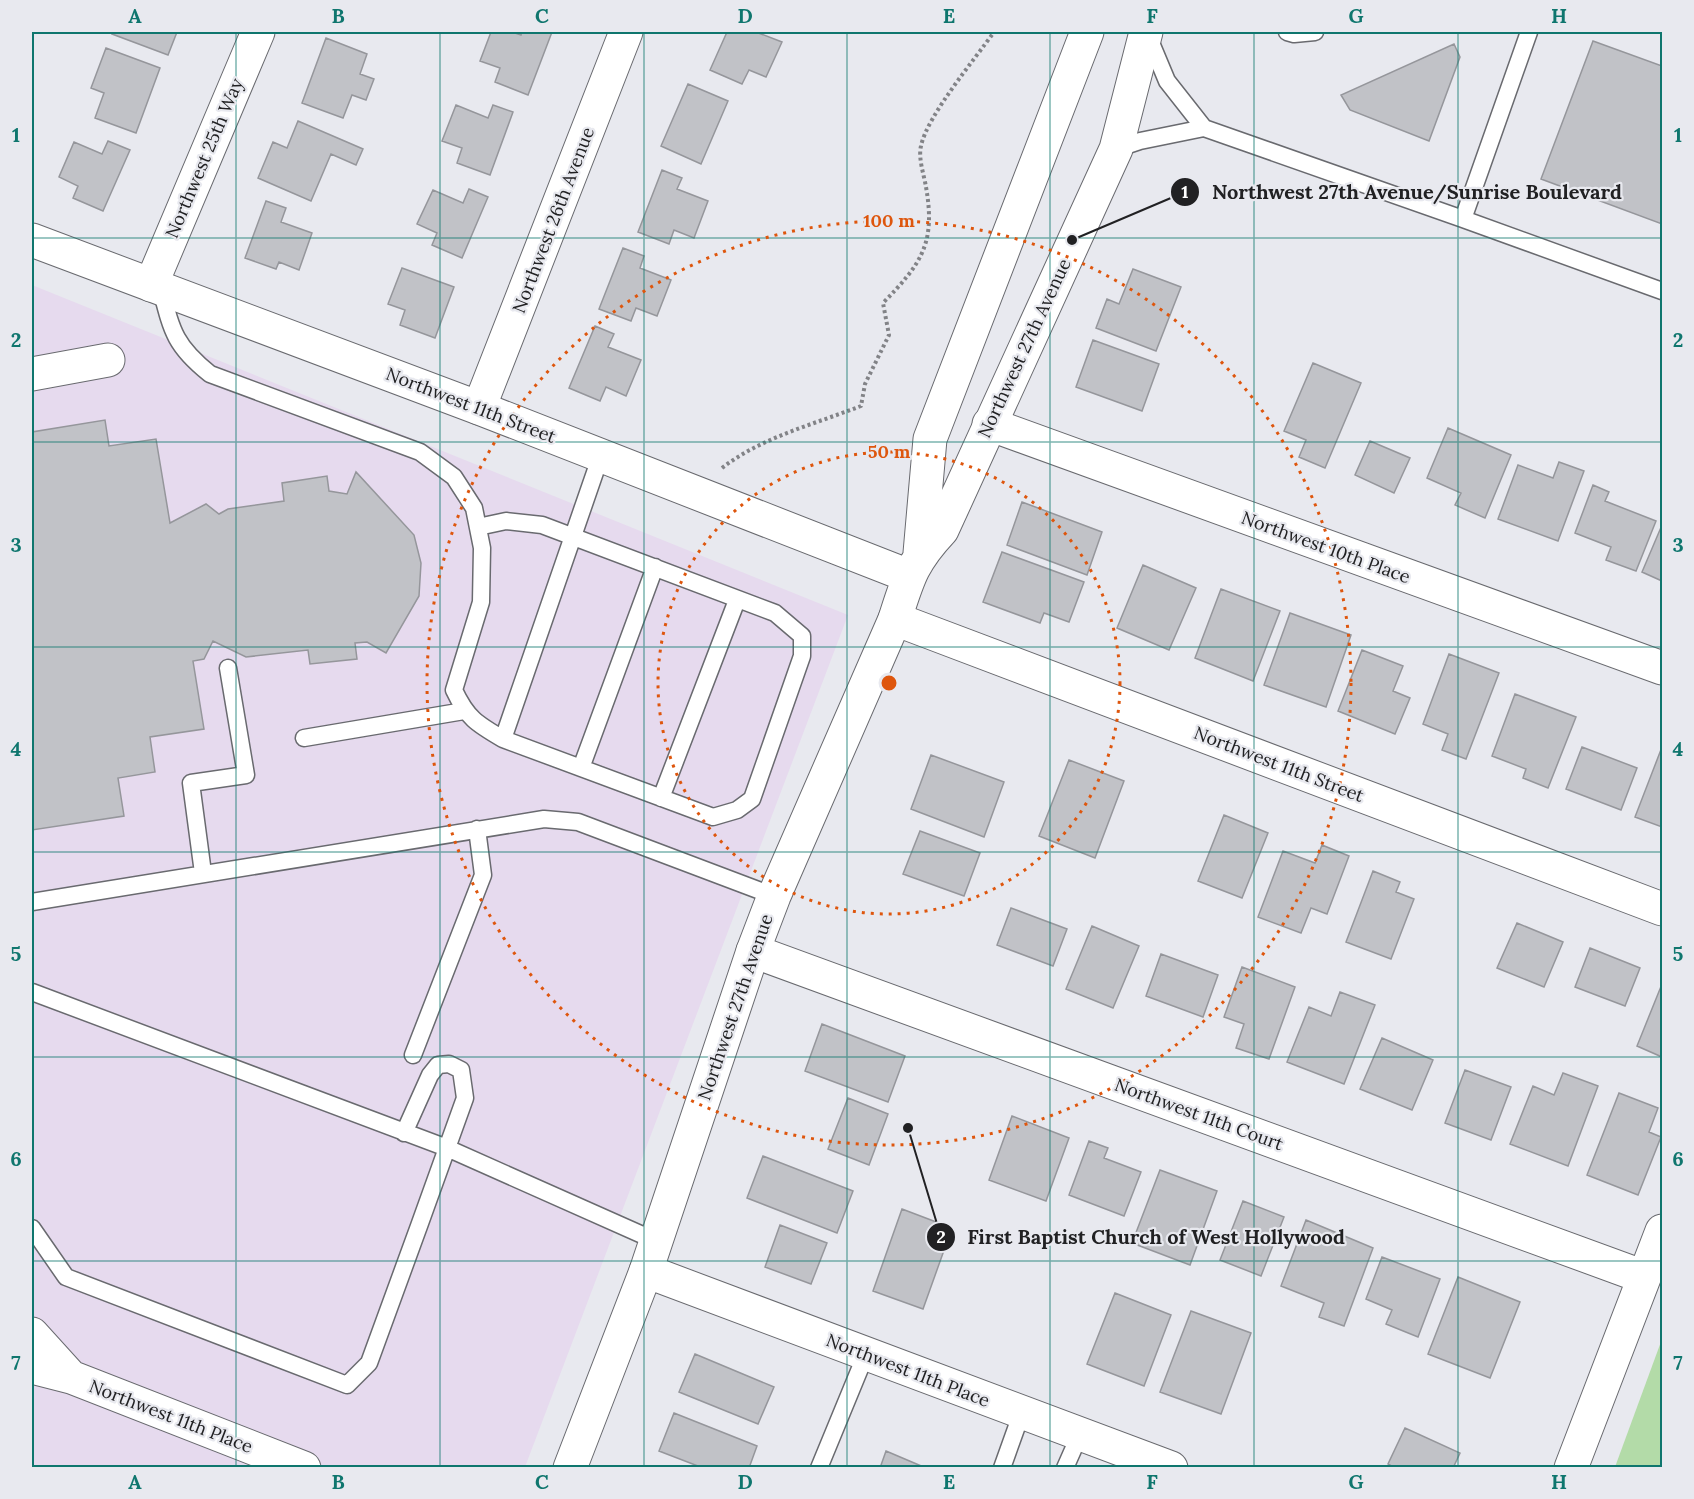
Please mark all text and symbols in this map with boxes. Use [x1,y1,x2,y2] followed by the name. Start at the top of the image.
[128,3,142,28] text: A
[331,3,345,28] text: B
[535,3,549,28] text: C
[737,3,753,28] text: D
[943,3,955,28] text: E
[1146,3,1158,28] text: F
[1348,3,1364,28] text: G
[1551,3,1567,28] text: H
[160,74,248,241] street label: Northwest 25th Way
[12,122,20,147] text: 1
[1674,122,1682,147] text: 1
[507,124,599,316] street label: Northwest 26th Avenue
[1170,173,1634,211] callout: Northwest 27th Avenue/Sunrise Boulevard
[1212,179,1622,205] text: Northwest 27th Avenue/Sunrise Boulevard
[1181,180,1189,203] text: 1
[863,209,915,232] text: 100 m
[972,254,1076,441] street label: Northwest 27th Avenue
[11,327,21,352] text: 2
[1673,327,1683,352] text: 2
[383,362,559,448] street label: Northwest 11th Street
[868,440,911,463] text: 50 m
[1238,506,1414,588] street label: Northwest 10th Place
[10,532,22,557] text: 3
[1672,532,1684,557] text: 3
[879,673,899,693] centre of rings
[1191,721,1367,807] street label: Northwest 11th Street
[11,736,22,761] text: 4
[1673,736,1684,761] text: 4
[692,911,778,1103] street label: Northwest 27th Avenue
[11,941,22,966] text: 5
[1673,941,1684,966] text: 5
[1111,1073,1287,1155] street label: Northwest 11th Court
[10,1146,22,1171] text: 6
[1672,1146,1684,1171] text: 6
[926,1218,1357,1256] callout: First Baptist Church of West Hollywood
[967,1224,1345,1249] text: First Baptist Church of West Hollywood
[936,1225,946,1248] text: 2
[823,1328,993,1412] street label: Northwest 11th Place
[11,1350,21,1375] text: 7
[1673,1350,1683,1375] text: 7
[86,1374,256,1458] street label: Northwest 11th Place
[128,1469,142,1494] text: A
[331,1469,345,1494] text: B
[535,1469,549,1494] text: C
[737,1469,753,1494] text: D
[943,1469,955,1494] text: E
[1146,1469,1158,1494] text: F
[1348,1469,1364,1494] text: G
[1551,1469,1567,1494] text: H

